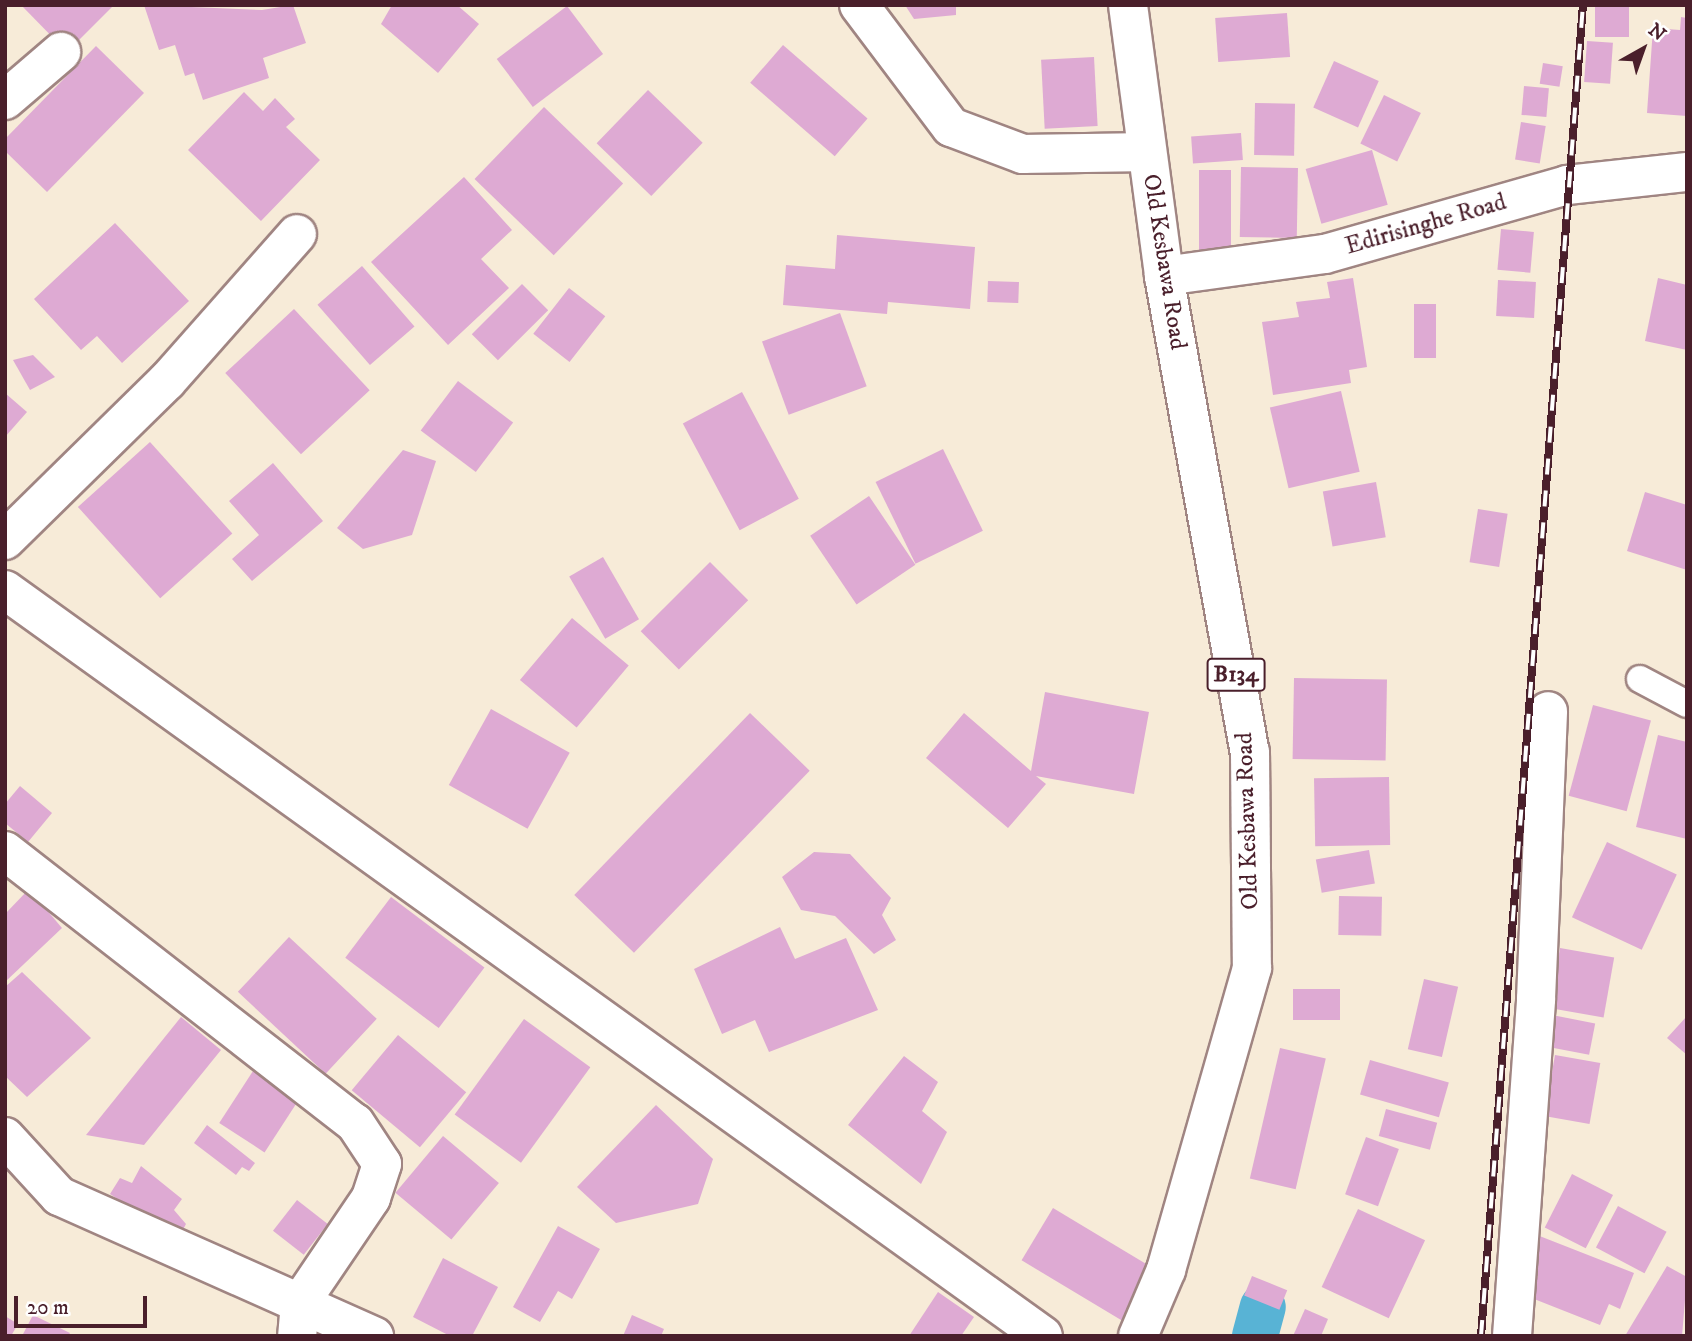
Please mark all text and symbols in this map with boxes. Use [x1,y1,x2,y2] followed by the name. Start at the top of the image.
[1608,14,1678,84] north arrow
[1643,19,1670,46] text: N
[1136,172,1192,352] street label: Old Kesbawa Road
[1342,188,1510,262] street label: Edirisinghe Road
[1206,656,1266,694] road number: B134
[1231,732,1265,910] street label: Old Kesbawa Road
[18,1282,150,1326] scale bar
[27,1295,69,1321] text: 20 m

